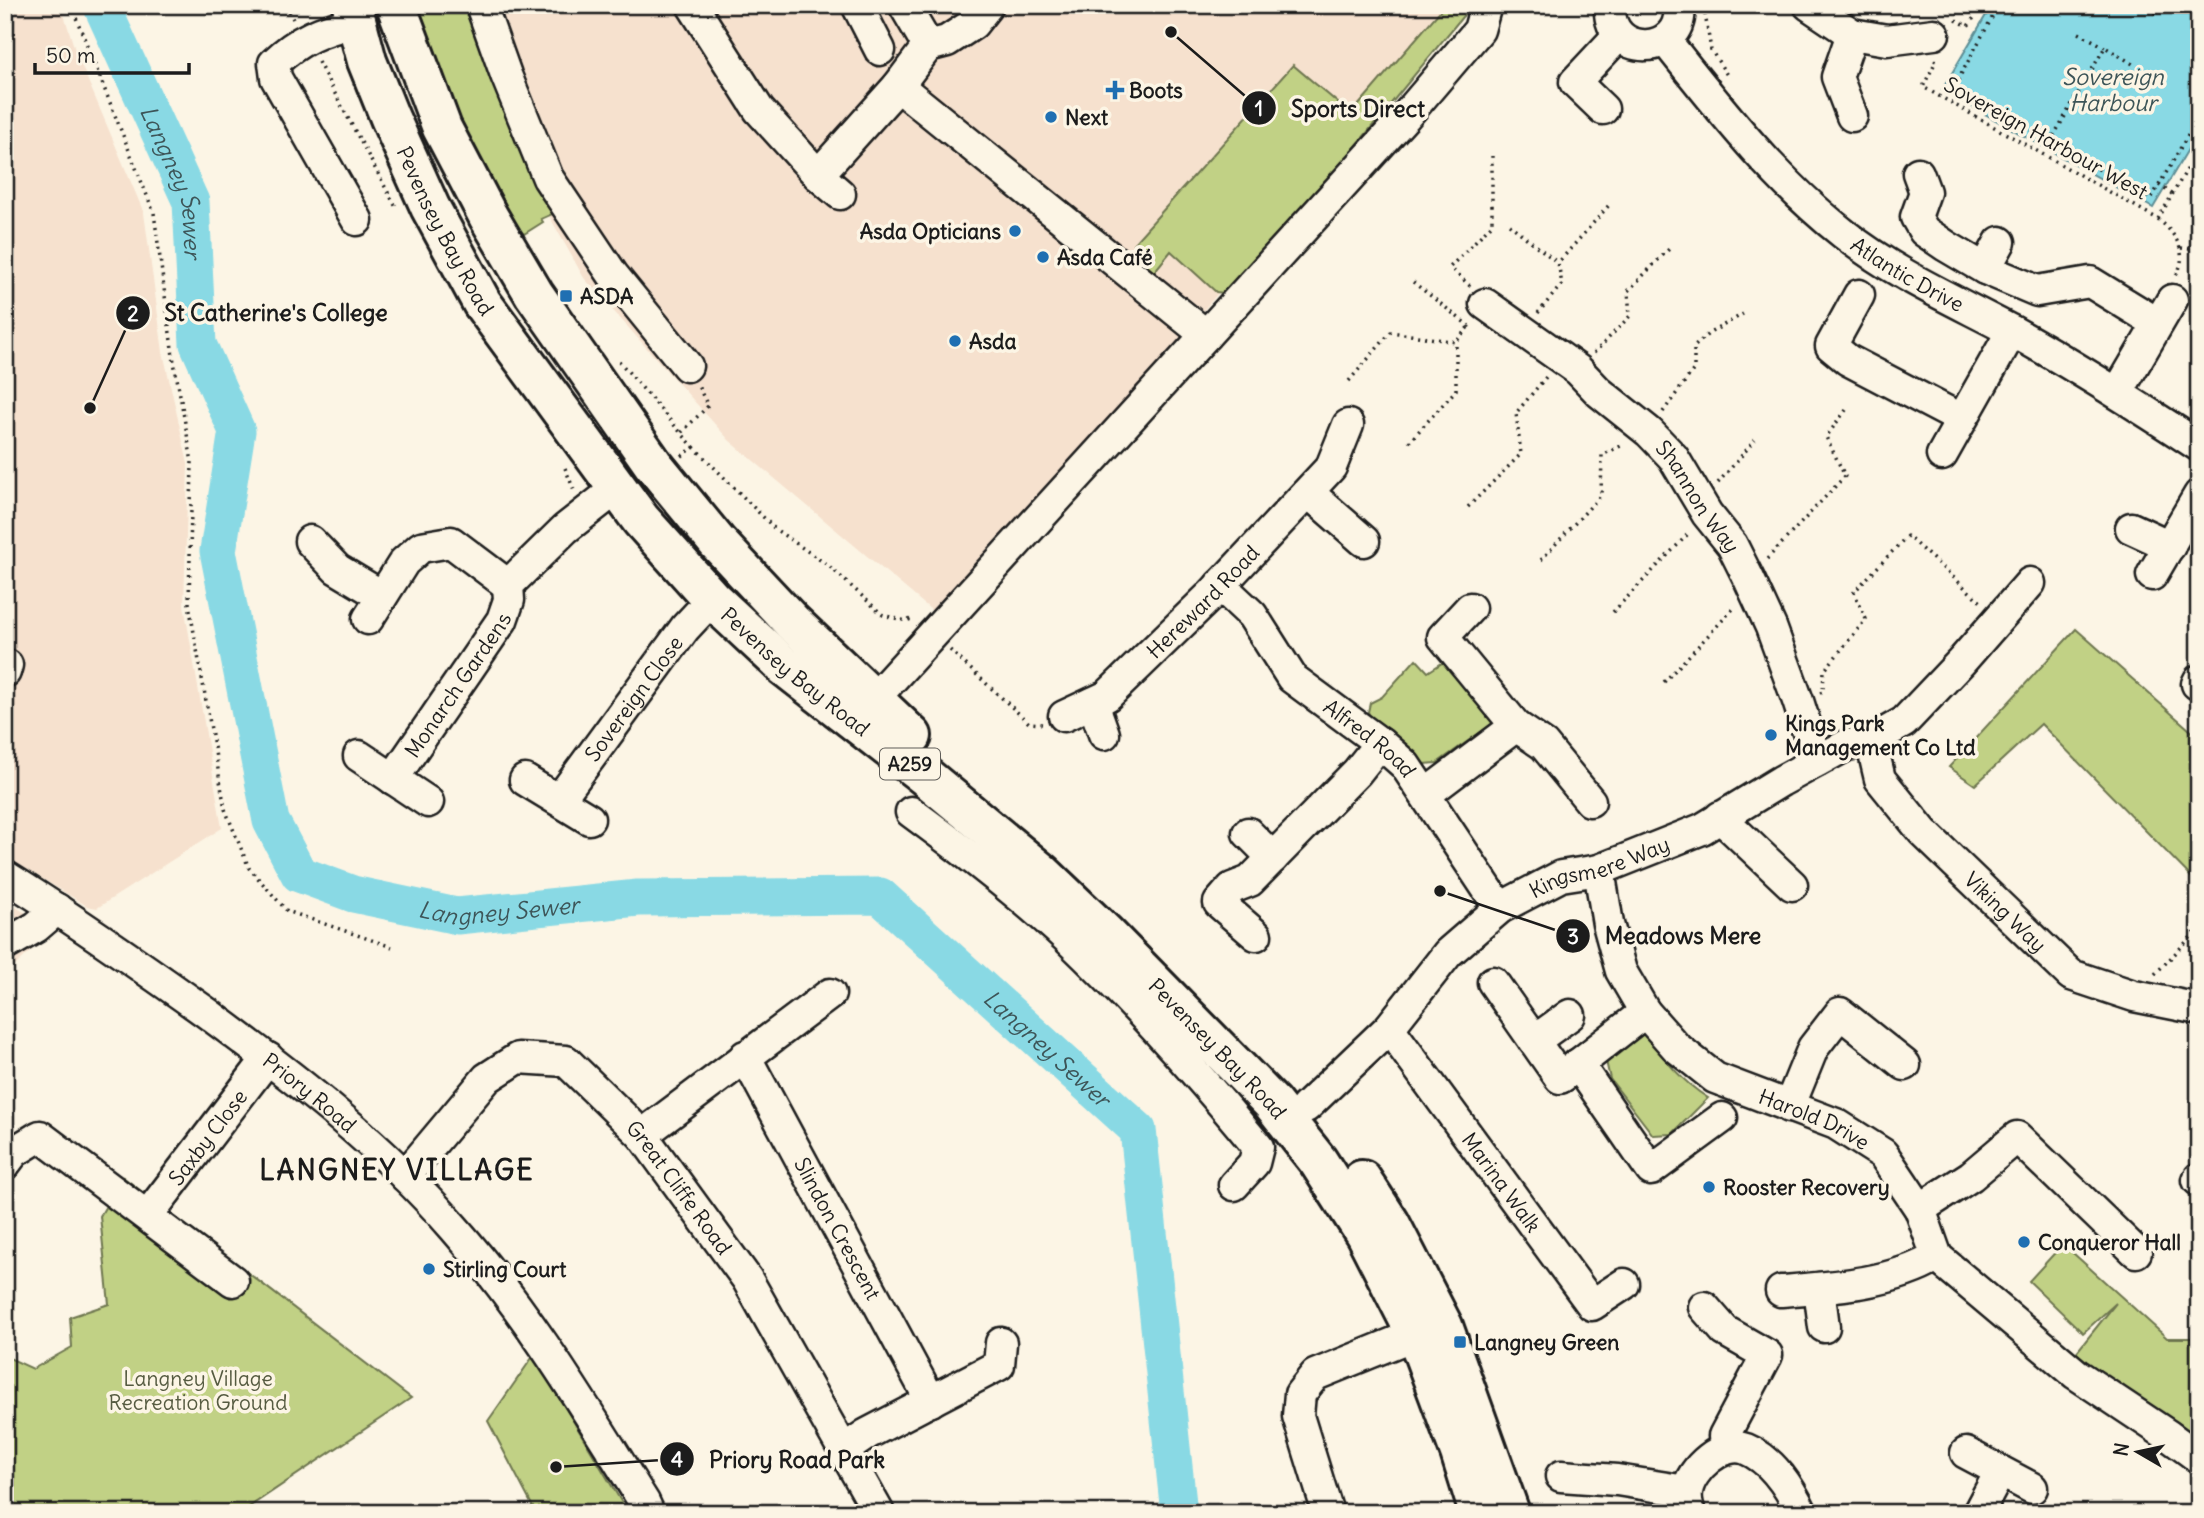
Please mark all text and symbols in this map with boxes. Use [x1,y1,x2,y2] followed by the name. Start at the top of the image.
[35,32,189,76] scale bar
[46,42,95,69] text: 50 m
[2062,62,2165,117] water label: Sovereign Harbour
[1939,71,2153,205] street label: Sovereign Harbour West
[1129,77,1183,104] place label: Boots
[1107,82,1123,98] marker: Boots
[1242,86,1439,130] callout: Sports Direct
[1291,94,1425,123] text: Sports Direct
[1255,95,1263,122] text: 1
[134,101,208,262] water label: Langney Sewer
[1065,104,1109,131] place label: Next
[1043,109,1059,125] marker: Next
[391,142,500,321] street label: Pevensey Bay Road
[860,218,1001,245] place label: Asda Opticians
[1007,223,1023,239] marker: Asda Opticians
[1846,231,1969,317] street label: Atlantic Drive
[1057,244,1153,271] place label: Asda Café
[1035,249,1051,265] marker: Asda Café
[580,283,634,310] place label: ASDA
[558,288,574,304] marker: ASDA
[115,291,402,335] callout: St Catherine's College
[164,298,388,327] text: St Catherine's College
[127,300,139,327] text: 2
[969,328,1016,355] place label: Asda
[947,333,963,349] marker: Asda
[1650,434,1747,557] street label: Shannon Way
[1141,539,1265,664] street label: Hereward Road
[715,601,875,742] street label: Pevensey Bay Road
[398,610,517,763] street label: Monarch Gardens
[578,630,688,766] street label: Sovereign Close
[1319,693,1423,782] street label: Alfred Road
[1785,710,1976,761] place label: Kings Park Management Co Ltd
[1763,727,1779,743] marker: Kings Park Management Co Ltd
[880,748,940,779] road number: A259
[1524,830,1673,904] street label: Kingsmere Way
[1959,866,2052,958] street label: Viking Way
[416,889,583,930] water label: Langney Sewer
[1556,914,1775,958] callout: Meadows Mere
[1605,921,1761,950] text: Meadows Mere
[1567,923,1579,950] text: 3
[1143,972,1293,1124] street label: Pevensey Bay Road
[978,983,1119,1114] water label: Langney Sewer
[258,1046,362,1138] street label: Priory Road
[1755,1082,1875,1156] street label: Harold Drive
[162,1084,253,1191] street label: Saxby Close
[621,1114,738,1260] street label: Great Cliffe Road
[1456,1127,1547,1237] street label: Marina Walk
[259,1152,535,1188] district label: LANGNEY VILLAGE
[789,1153,887,1304] street label: Slindon Crescent
[1723,1174,1890,1201] place label: Rooster Recovery
[1701,1179,1717,1195] marker: Rooster Recovery
[2038,1229,2181,1256] place label: Conqueror Hall
[2016,1234,2032,1250] marker: Conqueror Hall
[443,1256,567,1283] place label: Stirling Court
[421,1261,437,1277] marker: Stirling Court
[1474,1329,1619,1356] place label: Langney Green
[1452,1334,1468,1350] marker: Langney Green
[108,1365,288,1416] park label: Langney Village Recreation Ground
[2102,1416,2172,1486] north arrow
[660,1437,899,1481] callout: Priory Road Park
[2108,1441,2134,1458] text: N
[709,1445,885,1474] text: Priory Road Park
[671,1446,683,1473] text: 4

